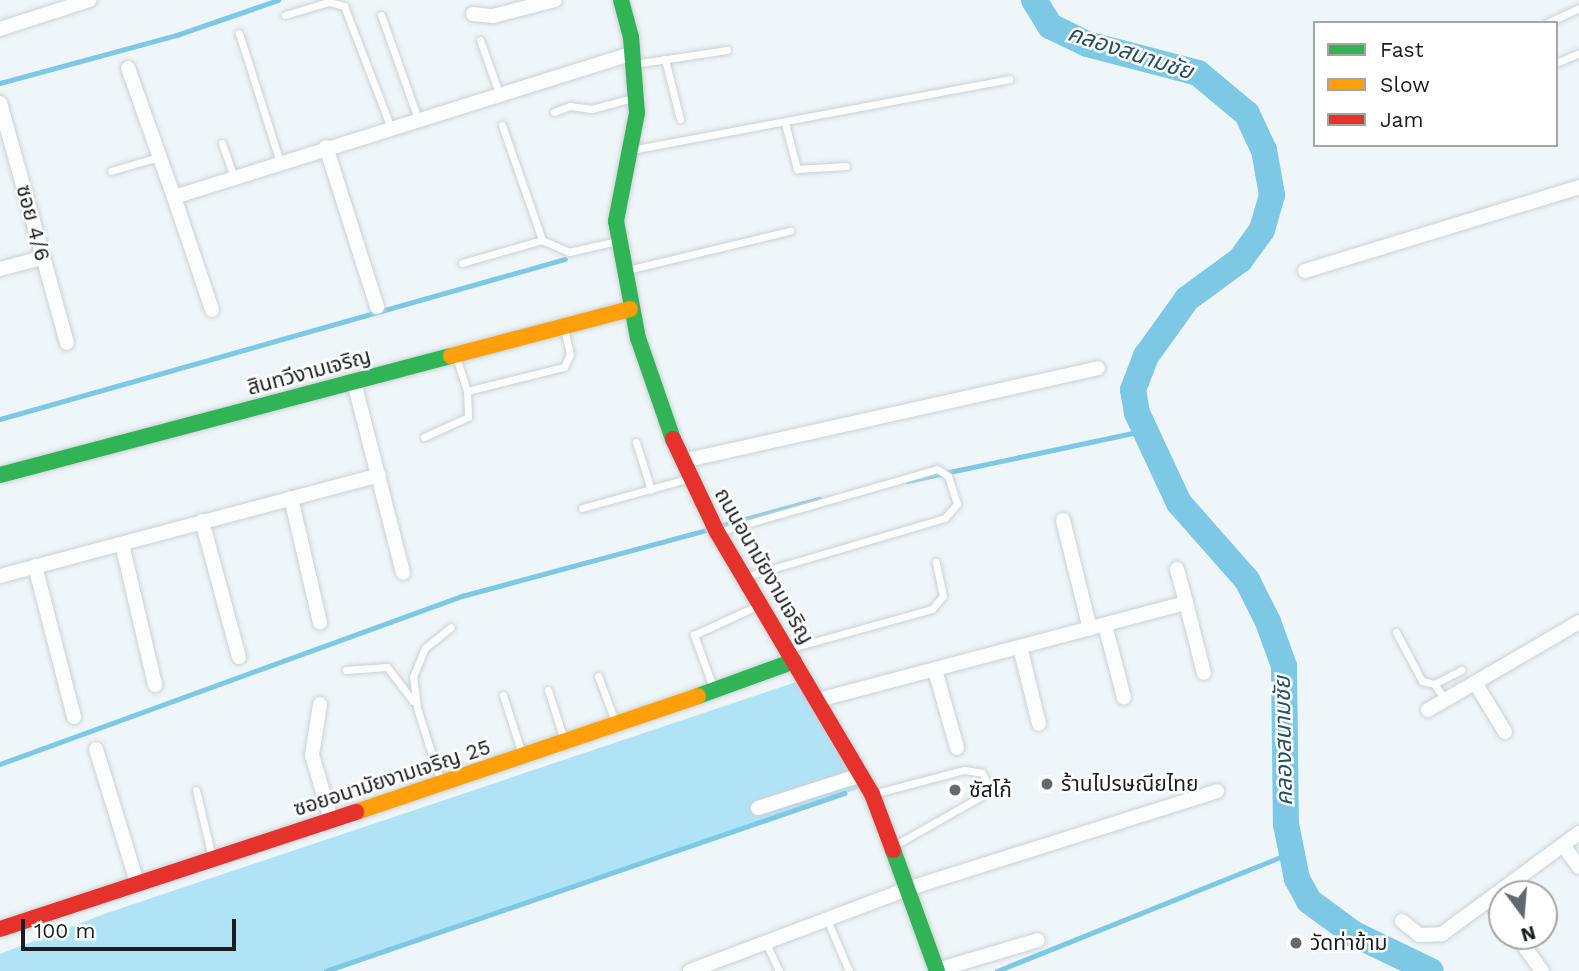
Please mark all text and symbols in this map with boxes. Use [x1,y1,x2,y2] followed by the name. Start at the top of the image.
[1064,20,1196,86] water label: คลองสนามชัย
[1313,21,1558,147] legend
[1380,37,1424,62] text: Fast
[1380,72,1430,97] text: Slow
[1380,107,1423,132] text: Jam
[11,182,55,264] street label: ซอย 4/6
[245,343,373,401] street label: สินทวีงามเจริญ
[709,483,819,649] street label: ถนนอนามัยงามเจริญ
[1269,676,1299,806] water label: คลองสนามชัย
[290,734,494,822] street label: ซอยอนามัยงามเจริญ 25
[1061,771,1198,797] place label: ร้านไปรษณียไทย
[1039,776,1055,792] marker: ร้านไปรษณียไทย
[969,777,1012,803] place label: ซัสโก้
[947,782,963,798] marker: ซัสโก้
[1488,880,1558,950] north arrow
[24,904,240,948] scale bar
[34,918,96,943] text: 100 m
[1518,921,1538,947] text: N
[1310,930,1387,956] place label: วัดท่าข้าม
[1288,935,1304,951] marker: วัดท่าข้าม

